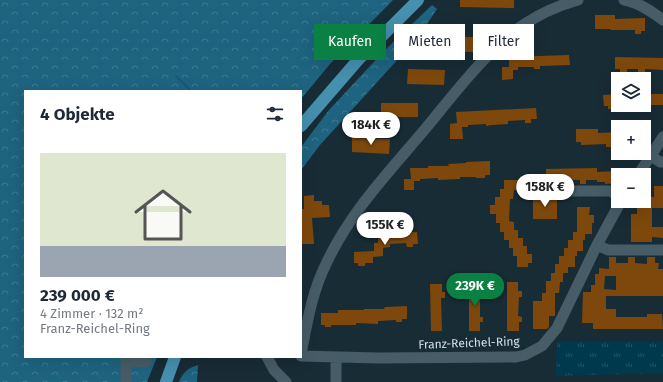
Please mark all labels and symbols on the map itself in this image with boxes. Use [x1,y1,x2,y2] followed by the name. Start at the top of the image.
[338,112,404,146] pin: 184K €
[512,174,578,208] pin: 158K €
[352,212,418,246] pin: 155K €
[442,273,508,307] pin: 239K €
[418,334,521,352] street label: Franz-Reichel-Ring

